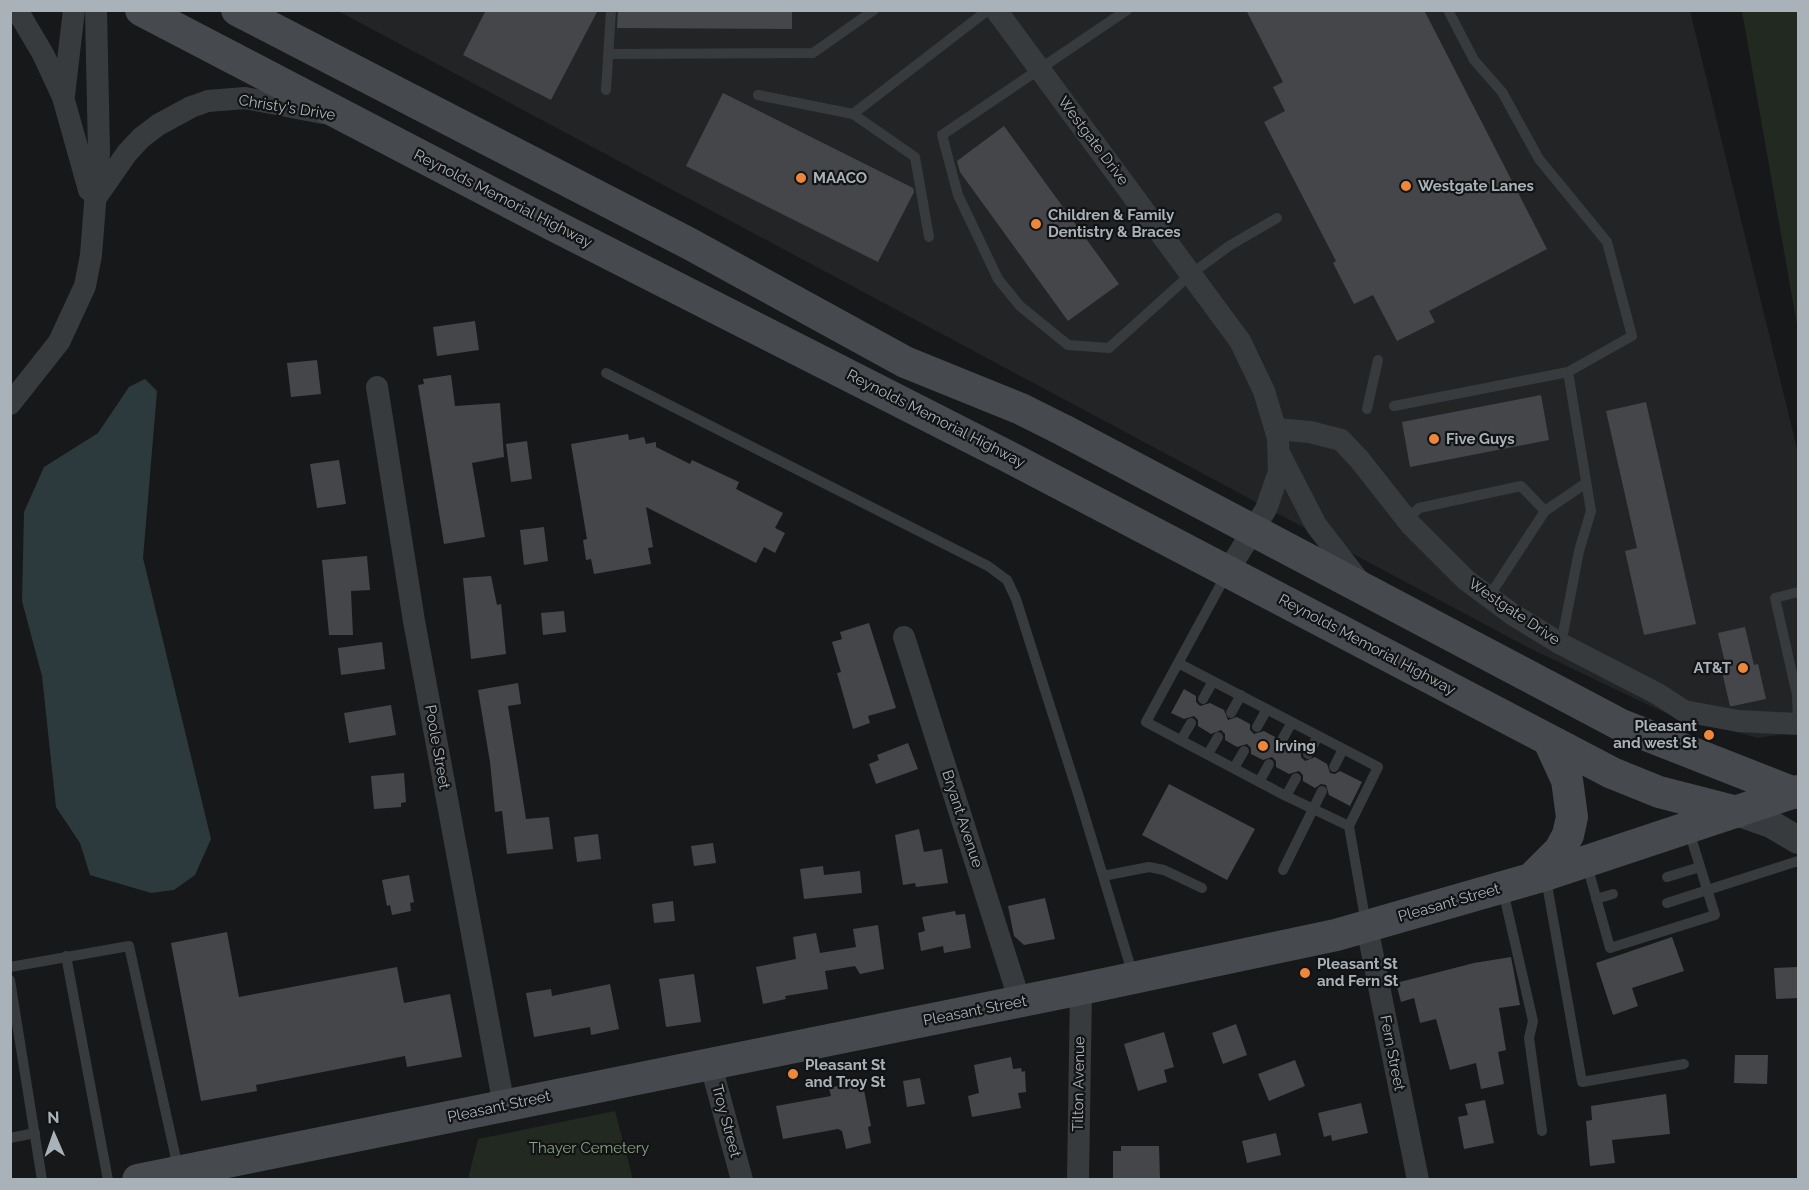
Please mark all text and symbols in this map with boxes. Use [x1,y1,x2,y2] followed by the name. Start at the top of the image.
[237,91,337,125] street label: Christy's Drive
[1054,93,1132,189] street label: Westgate Drive
[411,146,595,252] street label: Reynolds Memorial Highway
[813,169,867,187] place label: MAACO
[794,171,808,185] marker: MAACO
[1418,177,1534,195] place label: Westgate Lanes
[1399,179,1413,193] marker: Westgate Lanes
[1048,206,1181,241] place label: Children & Family Dentistry & Braces
[1029,217,1043,231] marker: Children & Family Dentistry & Braces
[844,366,1028,472] street label: Reynolds Memorial Highway
[1446,430,1515,448] place label: Five Guys
[1427,432,1441,446] marker: Five Guys
[1465,575,1563,649] street label: Westgate Drive
[1275,591,1459,699] street label: Reynolds Memorial Highway
[1694,659,1731,677] place label: AT&T
[1736,661,1750,675] marker: AT&T
[421,703,453,791] street label: Poole Street
[1613,717,1697,752] place label: Pleasant and west St
[1702,728,1716,742] marker: Pleasant and west St
[1275,737,1316,755] place label: Irving
[1256,739,1270,753] marker: Irving
[938,768,986,870] street label: Bryant Avenue
[1396,880,1502,926] street label: Pleasant Street
[1317,955,1398,990] place label: Pleasant St and Fern St
[1298,966,1312,980] marker: Pleasant St and Fern St
[922,992,1028,1030] street label: Pleasant Street
[1376,1014,1408,1092] street label: Fern Street
[1069,1036,1089,1132] street label: Tilton Avenue
[805,1056,886,1091] place label: Pleasant St and Troy St
[786,1067,800,1081] marker: Pleasant St and Troy St
[708,1082,744,1160] street label: Troy Street
[446,1087,552,1127] street label: Pleasant Street
[24,1106,84,1166] north arrow
[47,1108,60,1127] text: N
[529,1139,649,1157] park label: Thayer Cemetery

